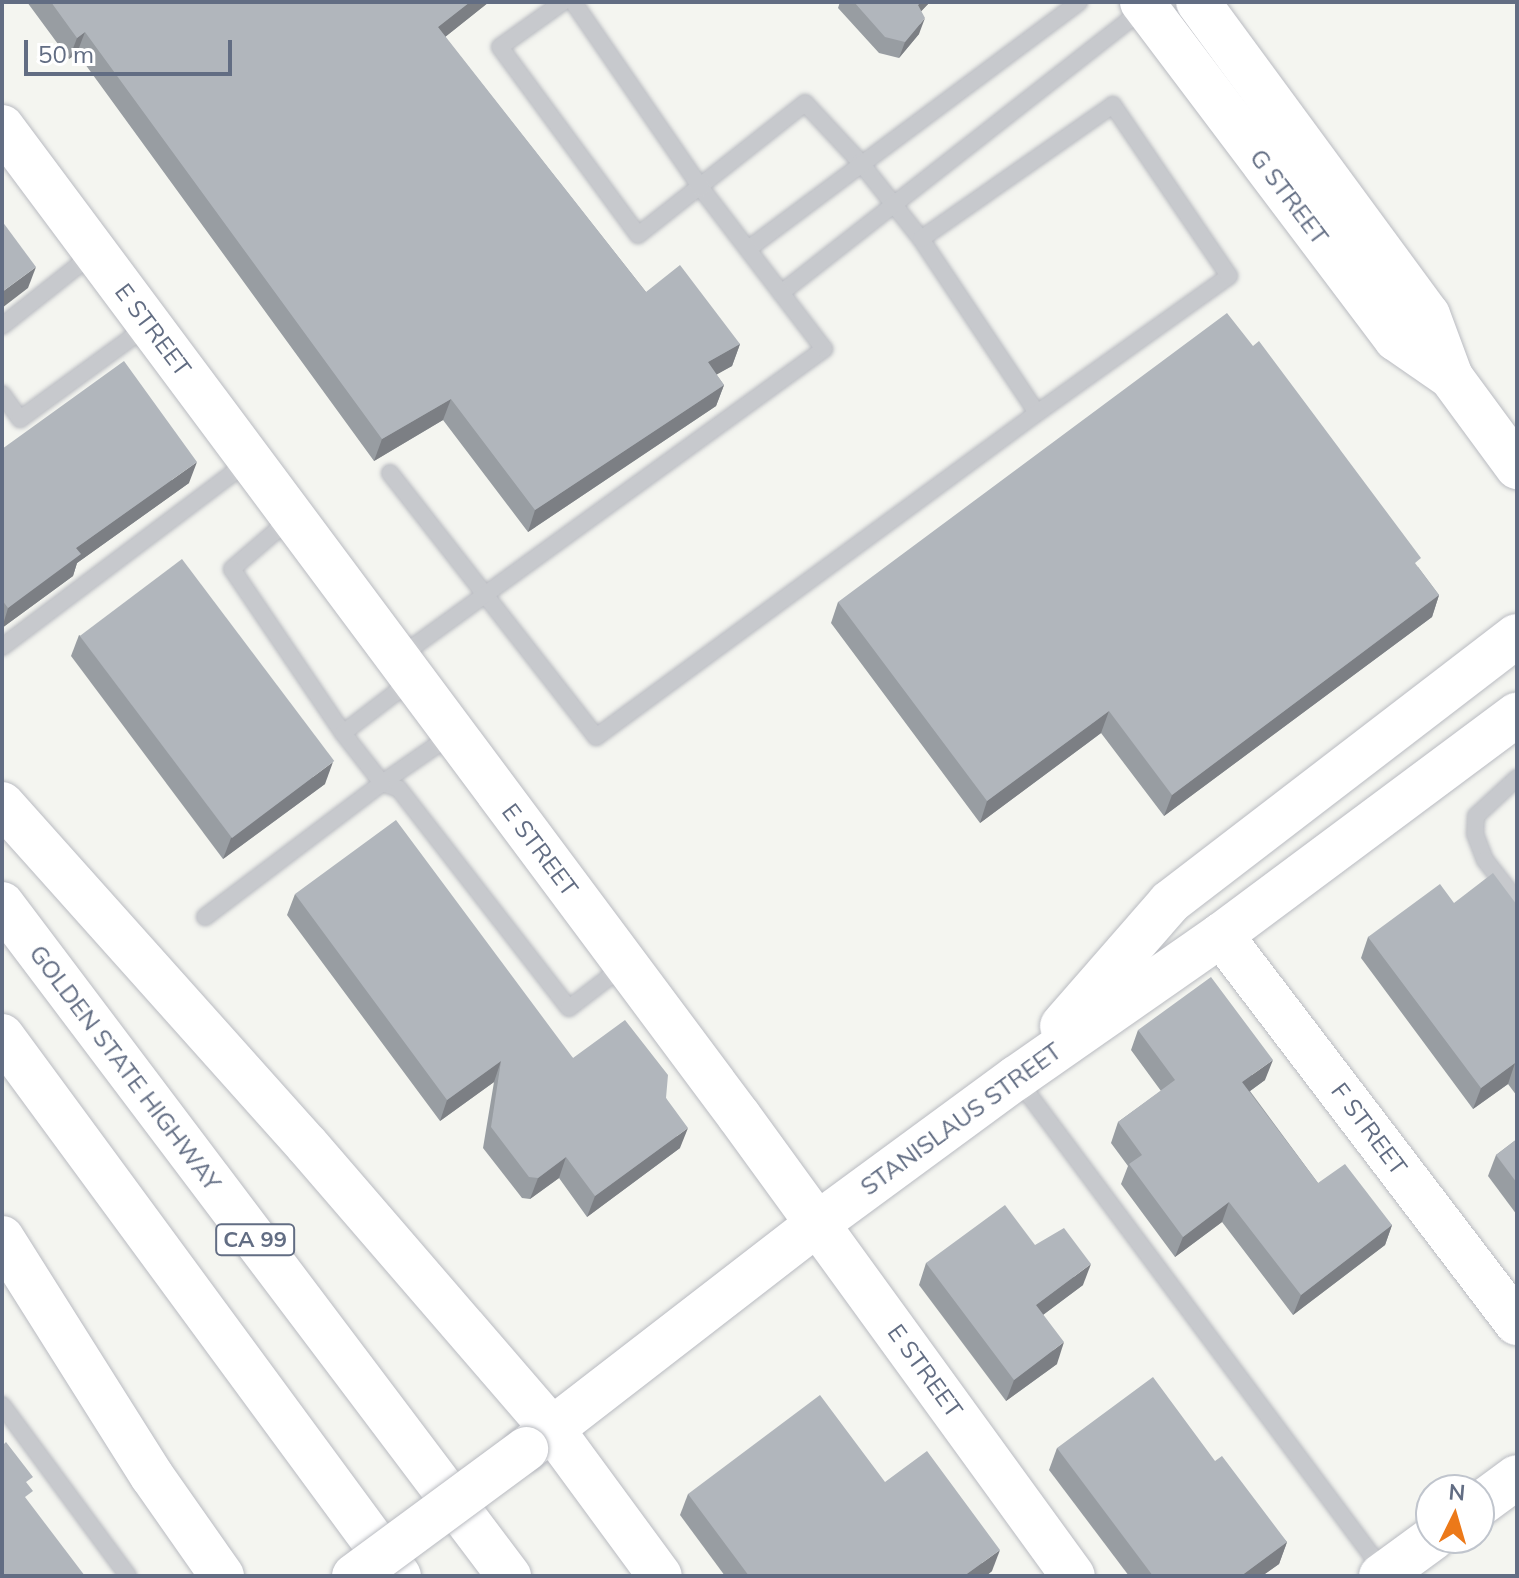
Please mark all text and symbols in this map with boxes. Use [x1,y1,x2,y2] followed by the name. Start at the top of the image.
[28,24,236,74] scale bar
[38,39,94,69] text: 50 m
[1244,144,1334,250] street label: G STREET
[109,278,197,382] street label: E STREET
[496,798,584,902] street label: E STREET
[23,940,227,1196] street label: GOLDEN STATE HIGHWAY
[855,1037,1067,1201] street label: STANISLAUS STREET
[1325,1077,1413,1181] street label: F STREET
[215,1222,295,1258] road number: CA 99
[881,1319,969,1423] street label: E STREET
[1415,1474,1495,1554] north arrow
[1447,1477,1466,1507] text: N

